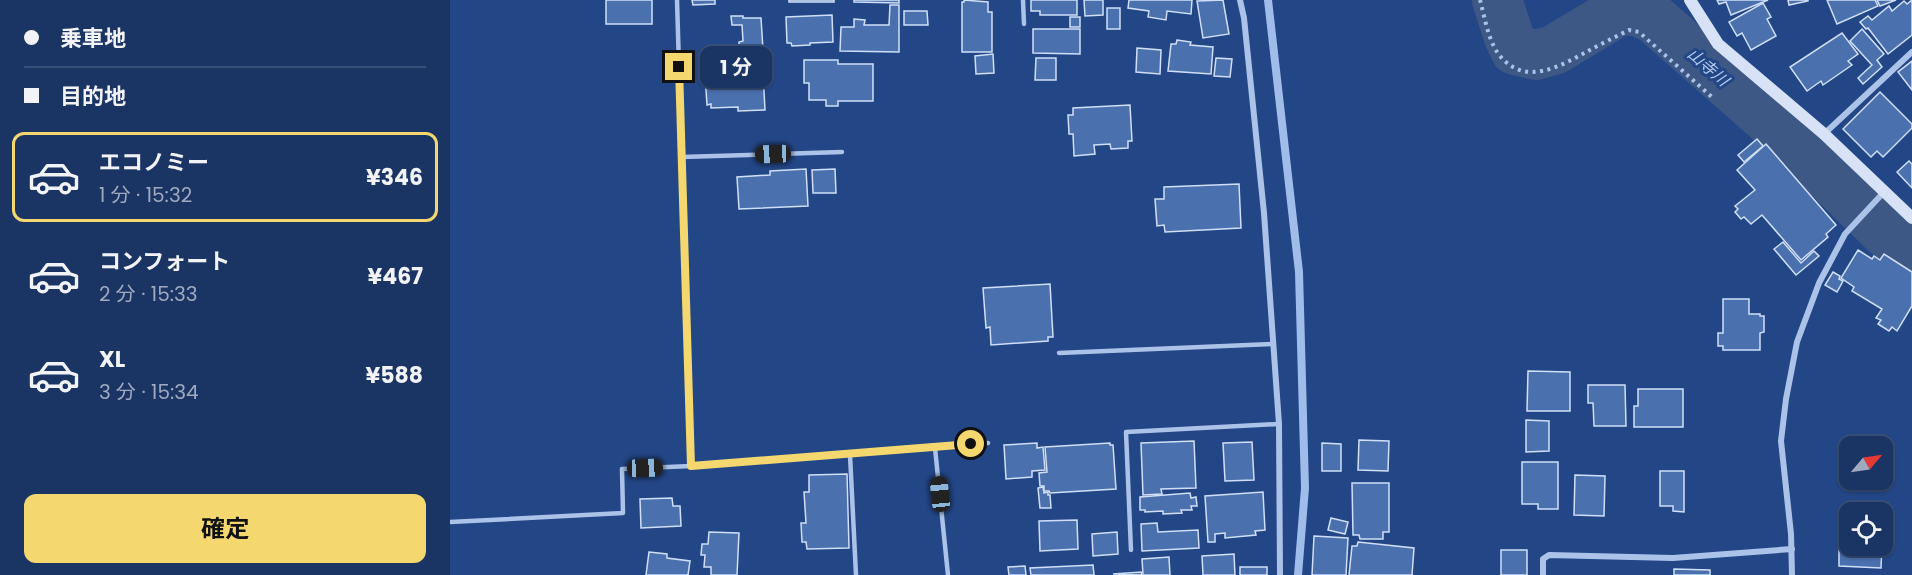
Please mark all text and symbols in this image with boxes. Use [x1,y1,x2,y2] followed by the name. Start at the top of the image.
[60,23,126,54] text: 乗車地
[1682,43,1735,93] water label: 山寺川
[700,46,772,88] callout: 1 分
[665,53,692,80] route end
[720,53,752,81] text: 1 分
[60,81,126,112] text: 目的地
[755,144,791,164] car
[99,147,209,178] text: エコノミー
[27,150,81,204] icon: car
[366,162,423,193] text: ¥346
[99,181,192,209] text: 1 分 · 15:32
[99,246,230,277] text: コンフォート
[27,249,81,303] icon: car
[368,261,423,292] text: ¥467
[99,280,198,308] text: 2 分 · 15:33
[99,344,125,375] text: XL
[27,348,81,402] icon: car
[365,360,423,391] text: ¥588
[99,378,199,406] text: 3 分 · 15:34
[957,430,984,457] route start
[1839,436,1893,490] north arrow
[1839,436,1893,556] map controls
[627,458,663,478] car
[929,475,951,513] car
[24,494,426,563] button: 確定
[1839,502,1893,556] button: locate

